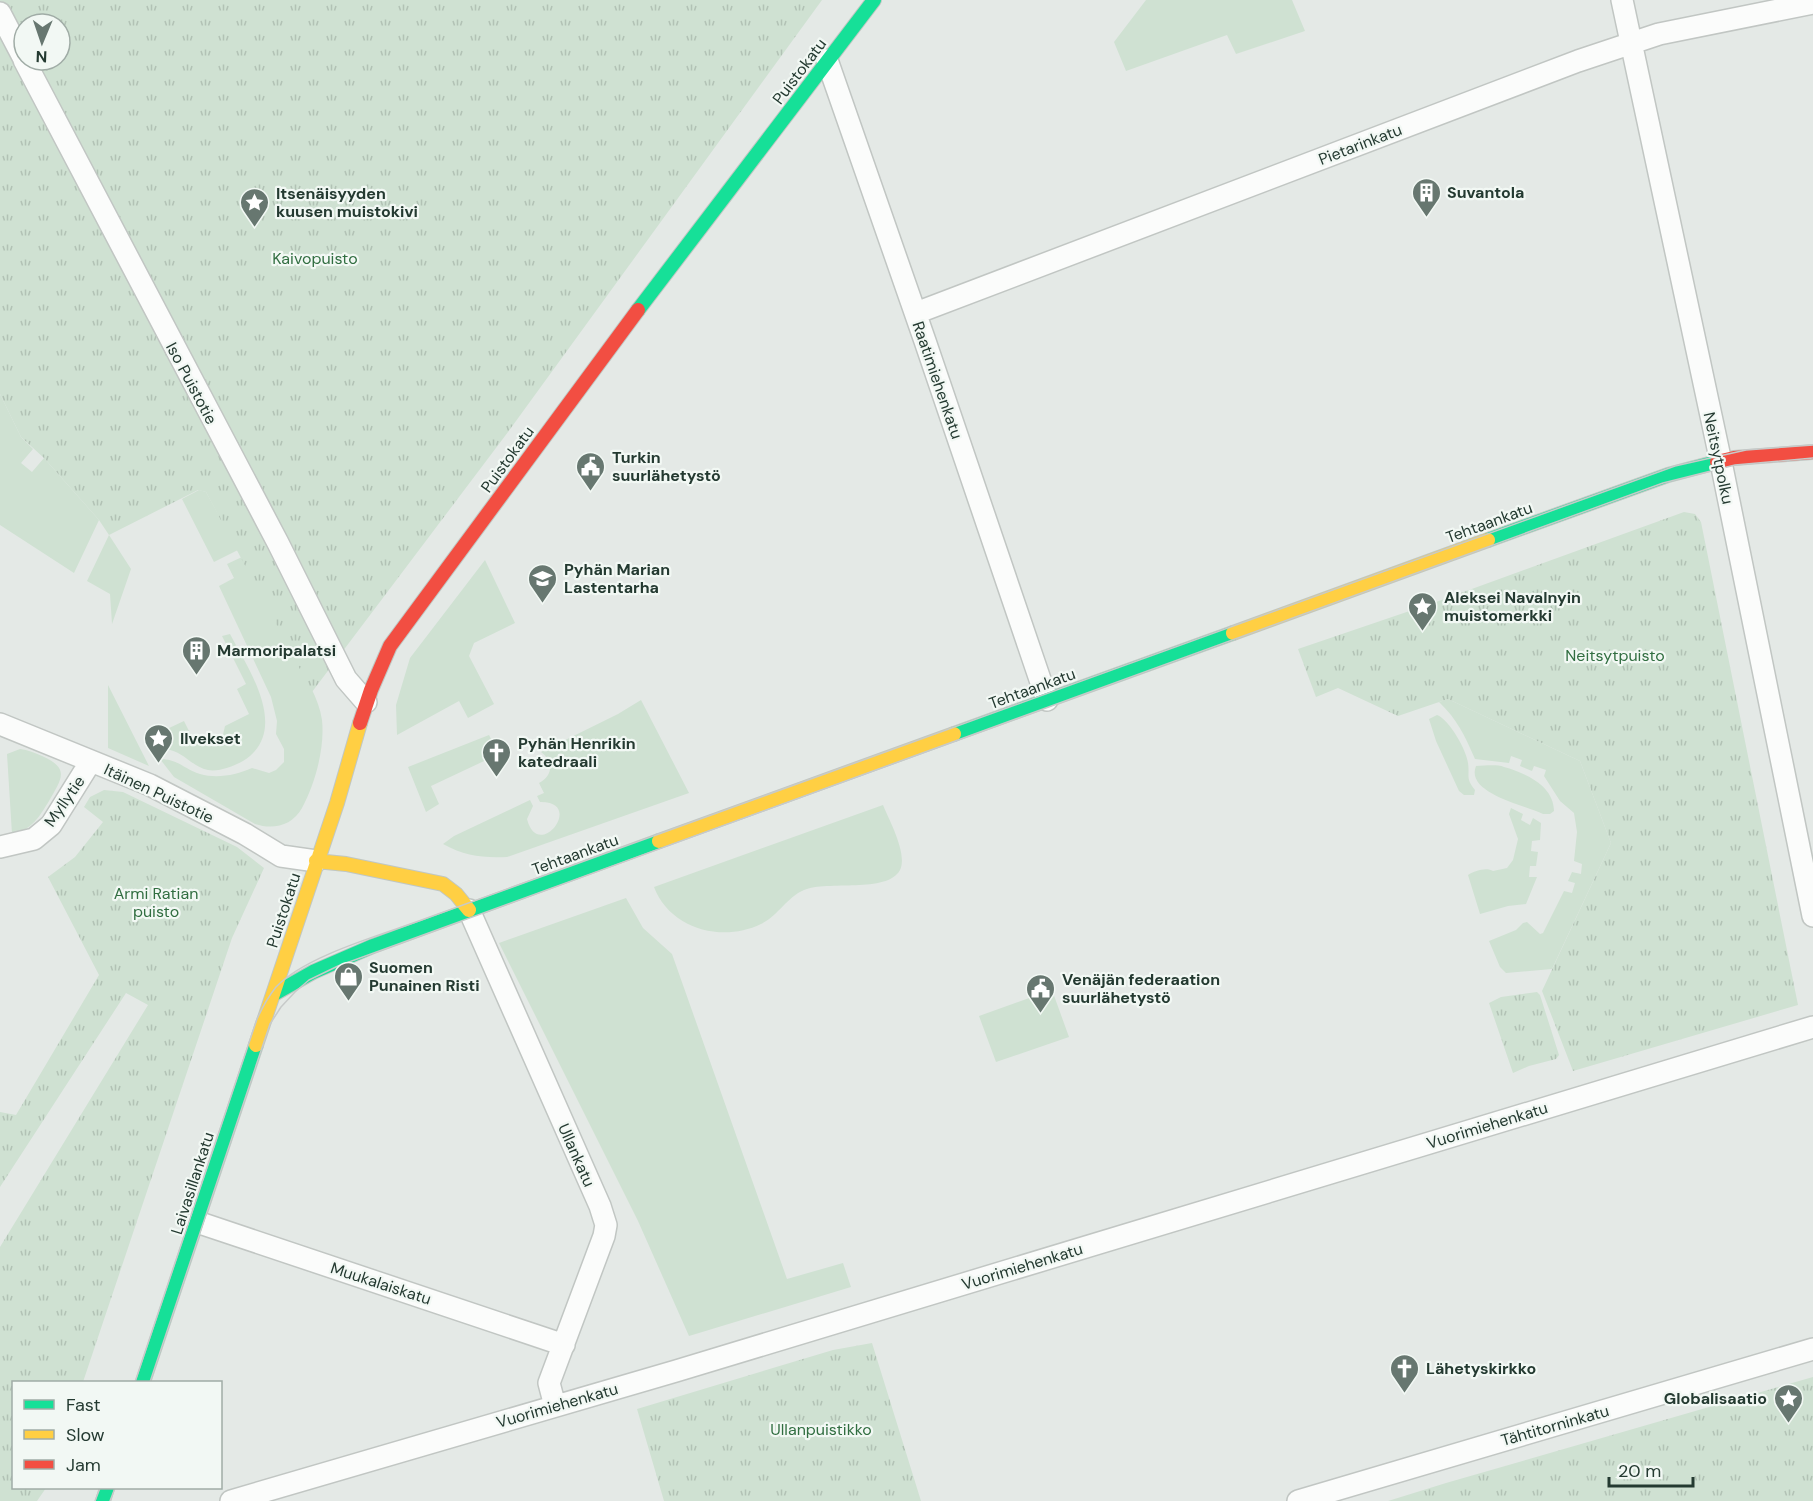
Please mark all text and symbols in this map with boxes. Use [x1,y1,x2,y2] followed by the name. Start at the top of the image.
[12,12,72,72] north arrow
[768,34,831,109] street label: Puistokatu
[35,46,48,67] text: N
[1315,119,1405,170] street label: Pietarinkatu
[1410,176,1442,218] building icon: Suvantola
[1447,182,1524,203] place label: Suvantola
[276,183,418,222] place label: Itsenäisyyden kuusen muistokivi
[239,186,271,228] place icon: Itsenäisyyden kuusen muistokivi
[272,248,358,269] park label: Kaivopuisto
[908,319,968,442] street label: Raatimiehenkatu
[161,339,222,428] street label: Iso Puistotie
[1699,410,1738,506] street label: Neitsytpolku
[476,422,539,497] street label: Puistokatu
[612,447,721,486] place label: Turkin suurlähetystö
[575,450,607,492] public building icon: Turkin suurlähetystö
[1443,497,1535,548] street label: Tehtaankatu
[564,559,670,598] place label: Pyhän Marian Lastentarha
[527,562,559,604] school or university icon: Pyhän Marian Lastentarha
[1444,587,1581,626] place label: Aleksei Navalnyin muistomerkki
[1407,590,1439,632] place icon: Aleksei Navalnyin muistomerkki
[180,634,212,676] building icon: Marmoripalatsi
[217,640,336,661] place label: Marmoripalatsi
[1565,645,1665,666] park label: Neitsytpuisto
[986,663,1078,714] street label: Tehtaankatu
[143,722,175,764] place icon: Ilvekset
[180,728,241,749] place label: Ilvekset
[518,733,636,772] place label: Pyhän Henrikin katedraali
[481,736,513,778] church icon: Pyhän Henrikin katedraali
[101,759,217,828] street label: Itäinen Puistotie
[39,772,90,831] street label: Myllytie
[529,829,621,880] street label: Tehtaankatu
[262,870,305,950] street label: Puistokatu
[114,883,198,922] park label: Armi Ratian puisto
[369,957,480,996] place label: Suomen Punainen Risti
[332,960,364,1002] shop icon: Suomen Punainen Risti
[1062,969,1220,1008] place label: Venäjän federaation suurlähetystö
[1025,972,1057,1014] public building icon: Venäjän federaation suurlähetystö
[1424,1097,1550,1154] street label: Vuorimiehenkatu
[553,1120,600,1190] street label: Ullankatu
[166,1129,219,1237] street label: Laivasillankatu
[959,1238,1085,1295] street label: Vuorimiehenkatu
[328,1257,434,1310] street label: Muukalaiskatu
[1389,1352,1421,1394] church icon: Lähetyskirkko
[1426,1358,1536,1379] place label: Lähetyskirkko
[494,1378,620,1433] street label: Vuorimiehenkatu
[12,1381,222,1489] legend
[1772,1382,1804,1424] place icon: Globalisaatio
[1664,1388,1767,1409] place label: Globalisaatio
[66,1393,101,1417] text: Fast
[1499,1400,1612,1451] street label: Tähtitorninkatu
[770,1419,872,1440] park label: Ullanpuistikko
[66,1423,105,1447] text: Slow
[1609,1450,1693,1488] scale bar
[66,1453,101,1477] text: Jam
[1618,1459,1661,1483] text: 20 m

